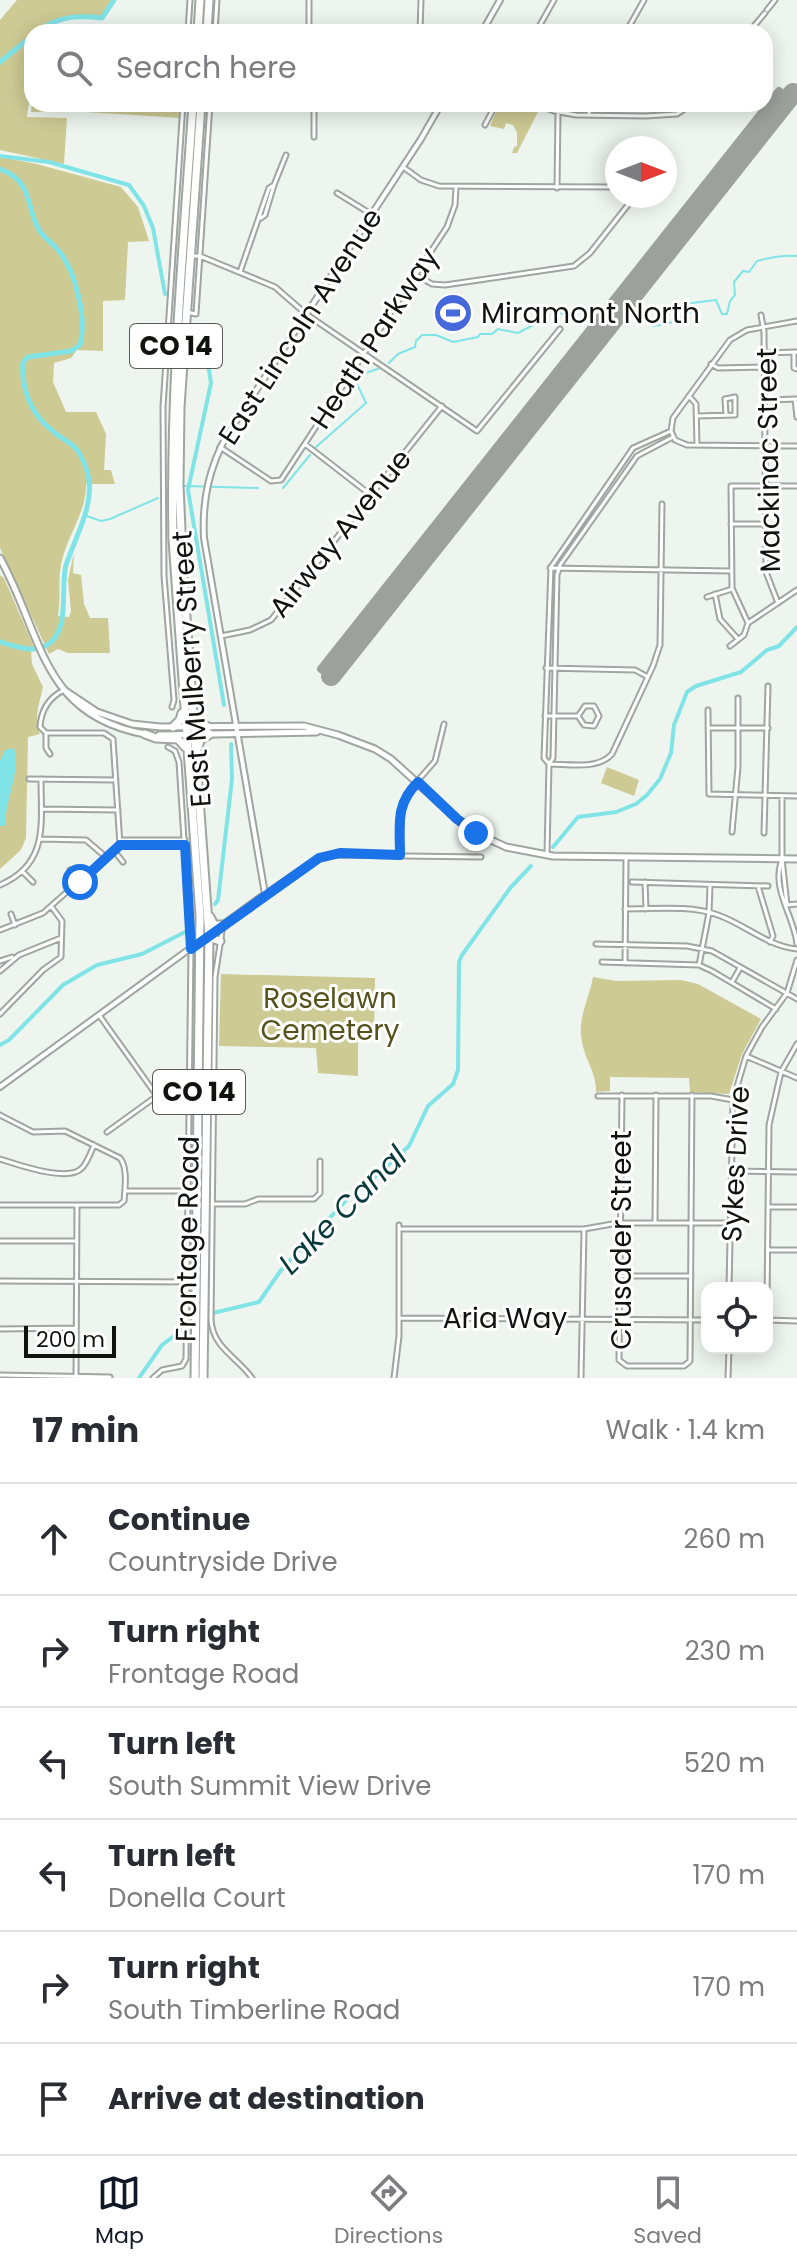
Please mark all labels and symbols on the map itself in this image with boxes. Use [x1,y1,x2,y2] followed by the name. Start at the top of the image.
[605,136,677,208] north arrow
[209,200,392,452] street label: East Lincoln Avenue
[301,240,448,437] street label: Heath Parkway
[432,292,474,334] sports icon: Miramont North
[481,294,700,333] place label: Miramont North
[130,324,222,368] road number: CO 14
[747,347,790,573] street label: Mackinac Street
[260,441,421,626] street label: Airway Avenue
[162,529,221,808] street label: East Mulberry Street
[458,815,494,851] route end
[62,864,98,900] route start
[261,979,400,1050] park label: Roselawn Cemetery
[153,1070,245,1114] road number: CO 14
[712,1085,759,1243] street label: Sykes Drive
[602,1130,641,1350] street label: Crusader Street
[269,1135,417,1284] water label: Lake Canal
[166,1136,209,1342] street label: Frontage Road
[443,1299,568,1338] street label: Aria Way
[24,1322,116,1358] scale bar

